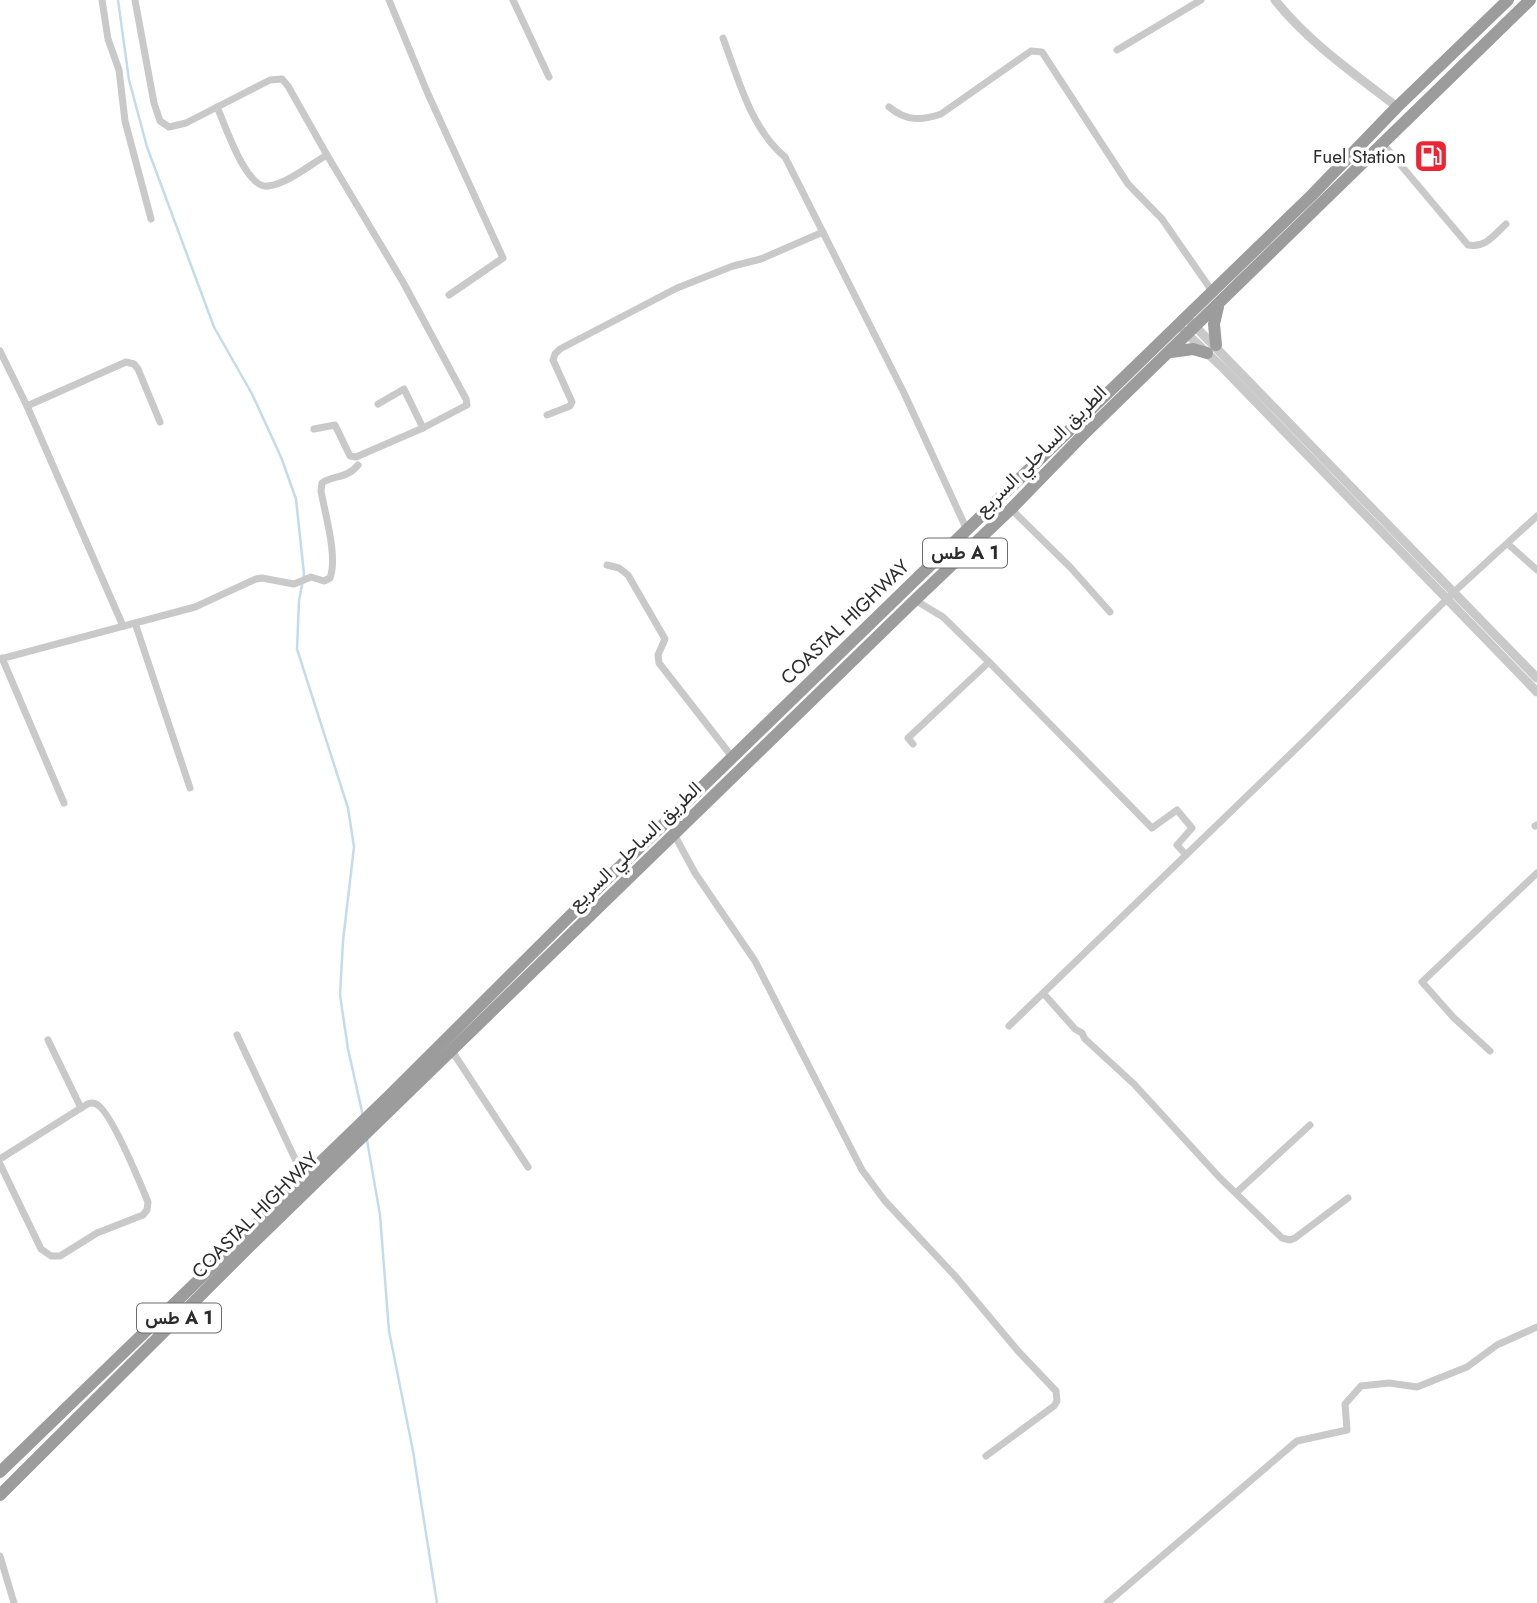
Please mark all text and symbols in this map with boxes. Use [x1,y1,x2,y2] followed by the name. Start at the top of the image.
[1412,137,1450,175] fuel station icon: Fuel Station
[1313,143,1406,170] place label: Fuel Station
[969,379,1114,524] street label: الطريق الساحلي السريع
[923,538,1007,568] road number: طس A 1
[775,553,916,691] street label: COASTAL HIGHWAY
[562,775,709,918] street label: الطريق الساحلي السريع
[186,1145,325,1284] street label: COASTAL HIGHWAY
[137,1303,221,1332] road number: طس A 1

